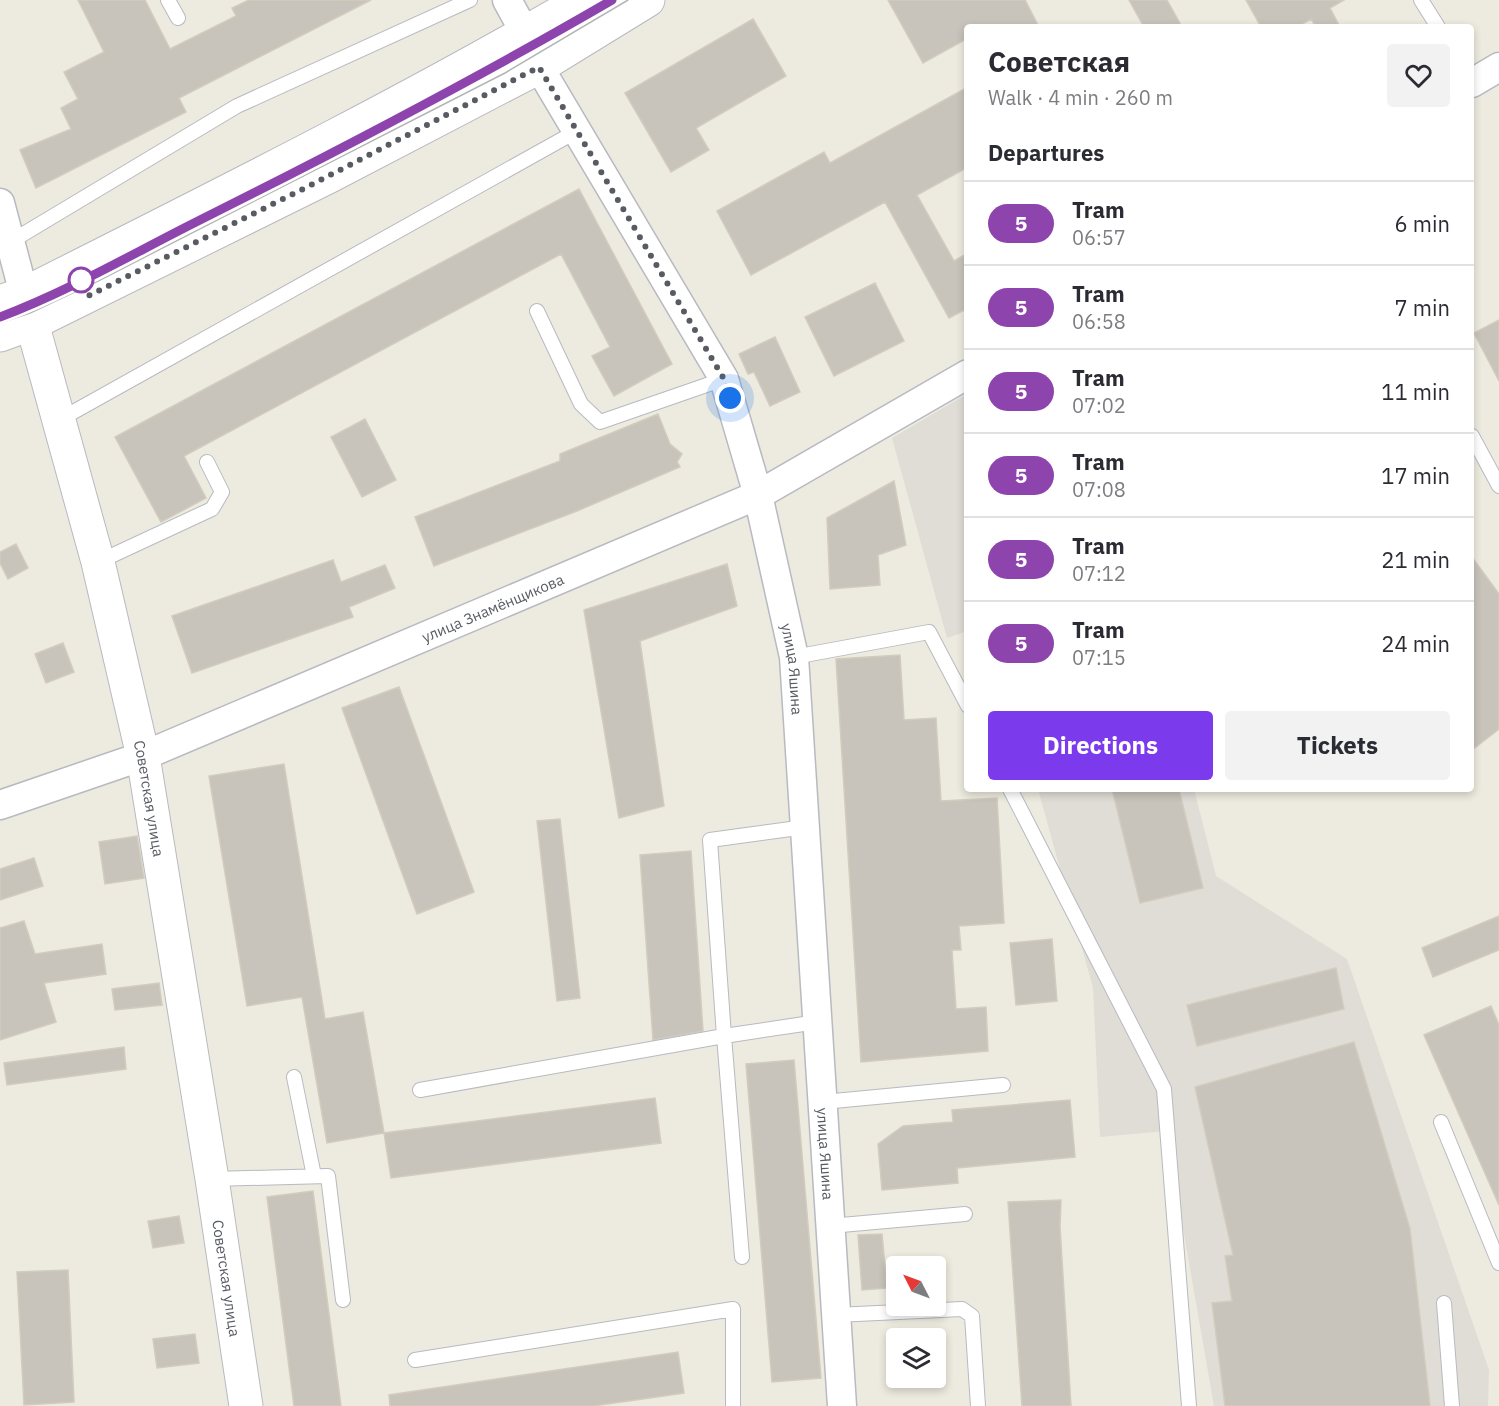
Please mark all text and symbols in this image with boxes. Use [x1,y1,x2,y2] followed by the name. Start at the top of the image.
[988,43,1130,80] text: Советская
[1387,44,1450,107] button: heart
[988,84,1173,111] text: Walk · 4 min · 260 m
[988,138,1104,167] text: Departures
[1072,195,1125,224] text: Tram
[1015,209,1027,237] text: 5
[1394,209,1450,238] text: 6 min
[1072,224,1126,251] text: 06:57
[68,267,94,293] unlabelled marker
[1072,279,1125,308] text: Tram
[1015,293,1027,321] text: 5
[1394,293,1450,322] text: 7 min
[1072,308,1126,335] text: 06:58
[1072,363,1125,392] text: Tram
[1015,377,1027,405] text: 5
[1381,377,1450,406] text: 11 min
[715,383,745,413] your location
[1072,392,1126,419] text: 07:02
[1072,447,1125,476] text: Tram
[1015,461,1027,489] text: 5
[1381,461,1450,490] text: 17 min
[1072,476,1126,503] text: 07:08
[1072,531,1125,560] text: Tram
[1015,545,1027,573] text: 5
[1381,545,1450,574] text: 21 min
[1072,560,1126,587] text: 07:12
[419,569,566,646] street label: улица Знамёнщикова
[1072,615,1125,644] text: Tram
[777,621,807,715] street label: улица Яшина
[1015,629,1027,657] text: 5
[1381,629,1450,658] text: 24 min
[1072,644,1126,671] text: 07:15
[988,711,1213,780] button: Directions
[1225,711,1450,780] button: Tickets
[130,738,169,858] street label: Советская улица
[813,1107,838,1200] street label: улица Яшина
[209,1218,245,1338] street label: Советская улица
[886,1256,946,1316] north arrow
[886,1256,946,1388] map controls
[886,1328,946,1388] button: layers

